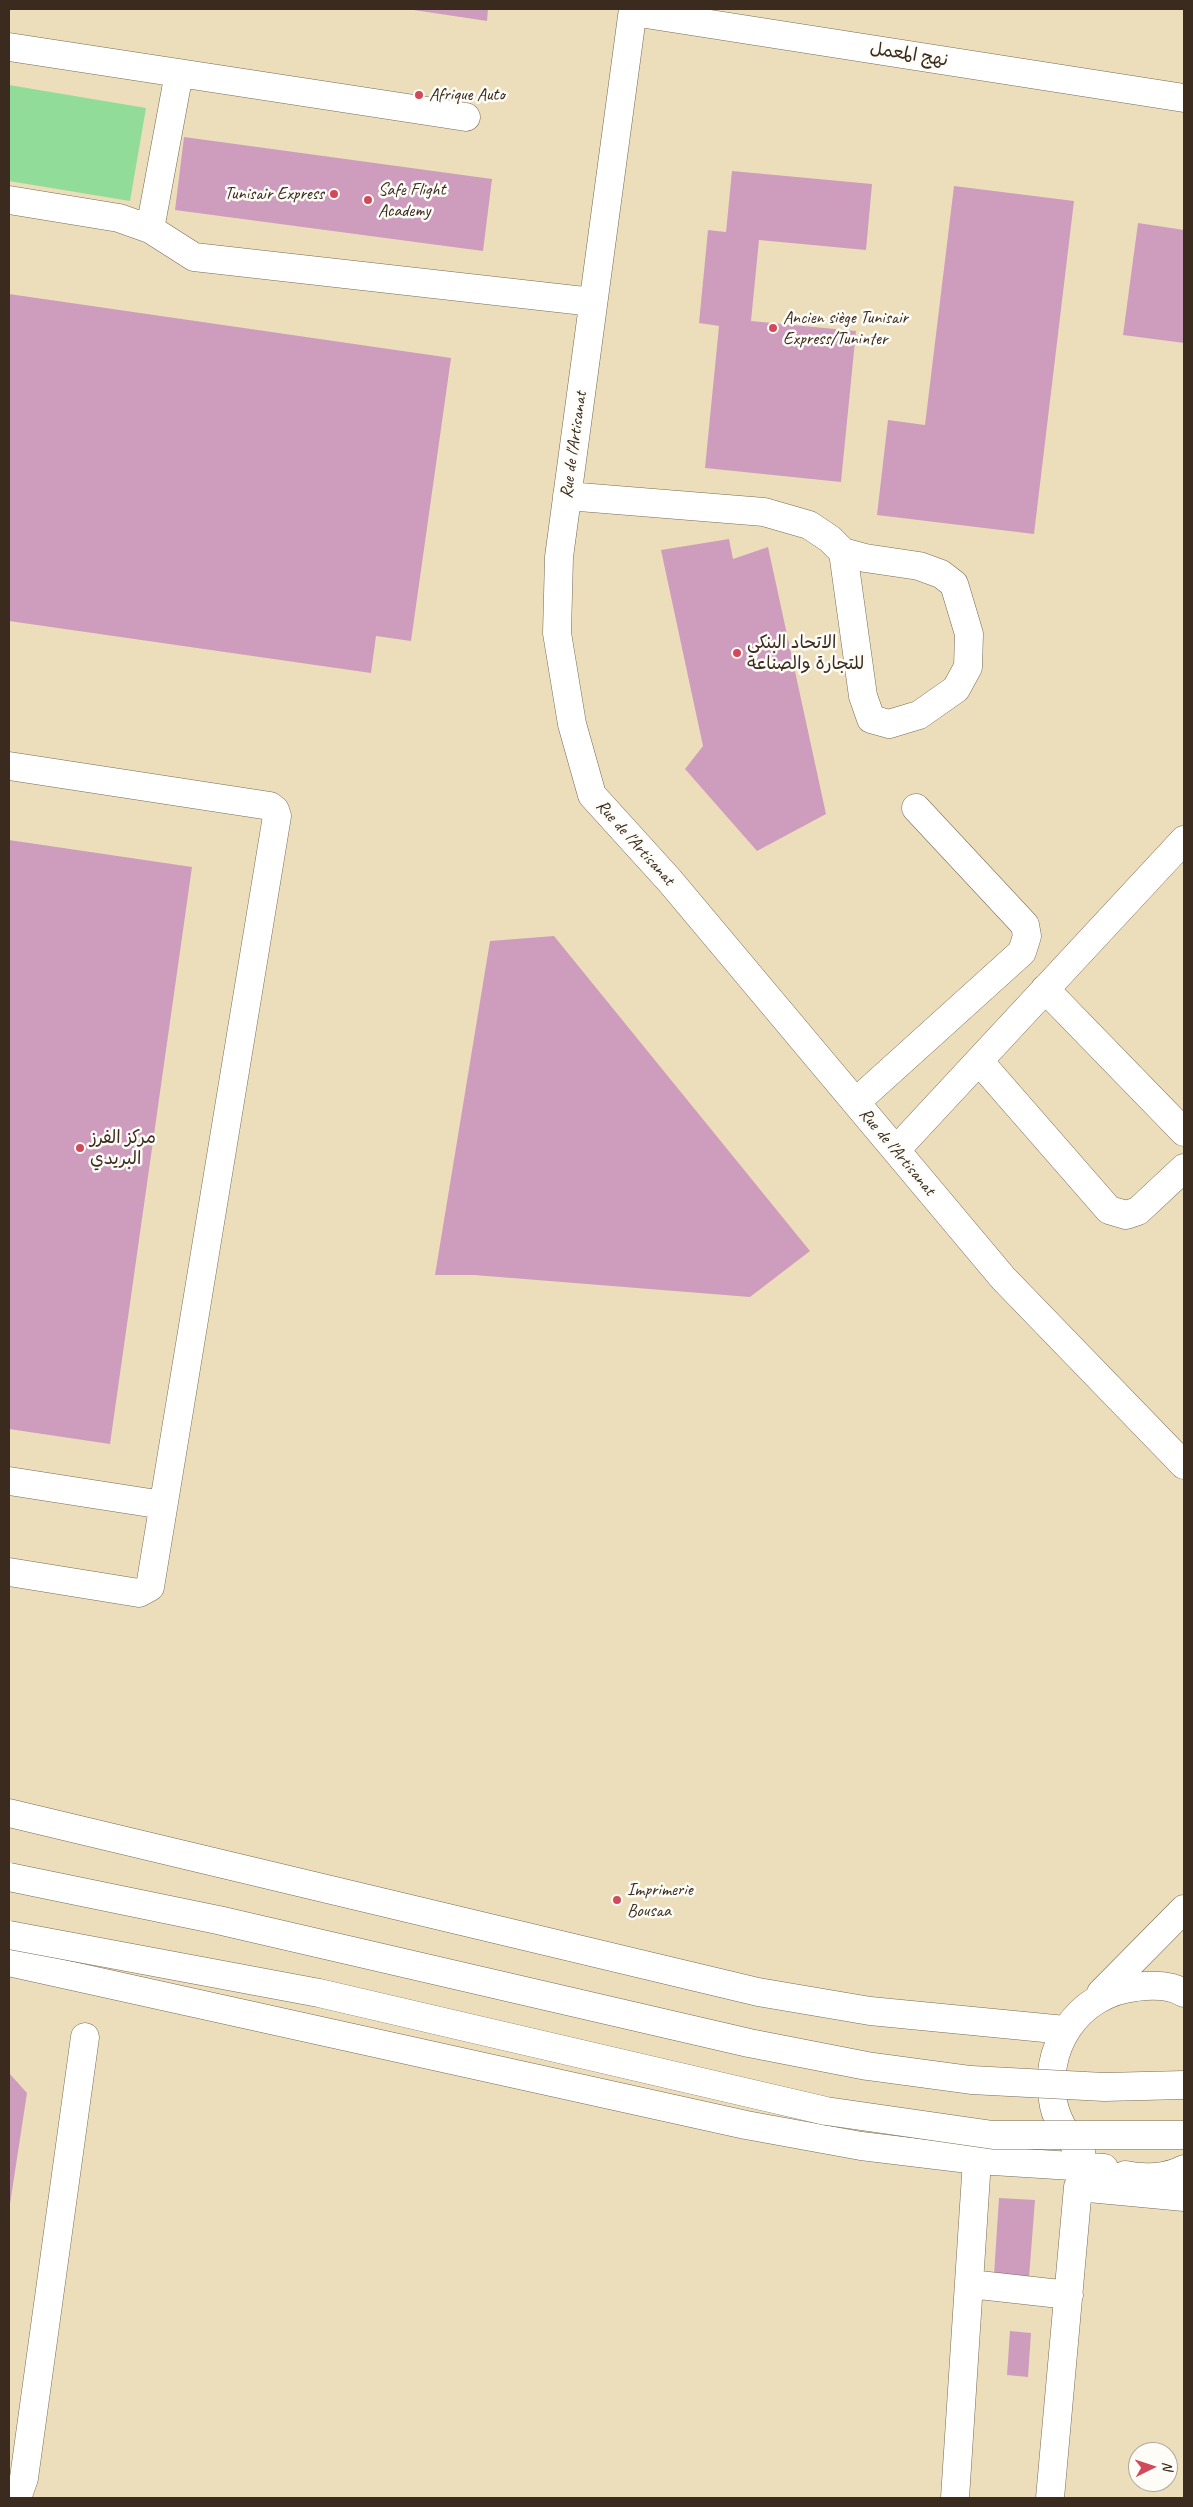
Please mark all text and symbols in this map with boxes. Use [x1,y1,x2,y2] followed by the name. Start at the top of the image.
[868,38,950,72] street label: نهج المعمل
[429,84,505,106] place label: Afrique Auto
[413,89,425,101] marker: Afrique Auto
[378,179,445,222] place label: Safe Flight Academy
[224,183,324,205] place label: Tunisair Express
[328,188,340,200] marker: Tunisair Express
[362,194,374,206] marker: Safe Flight Academy
[783,307,908,350] place label: Ancien siège Tunisair Express/Tuninter
[767,322,779,334] marker: Ancien siège Tunisair Express/Tuninter
[556,390,592,500] street label: Rue de l'Artisanat
[747,632,864,674] place label: الاتحاد البنكي للتجارة والصناعة
[731,647,743,659] marker: الاتحاد البنكي للتجارة والصناعة
[591,796,679,890] street label: Rue de l'Artisanat
[854,1104,940,1200] street label: Rue de l'Artisanat
[90,1127,156,1170] place label: مركز الفرز البريدي
[74,1142,86,1154] marker: مركز الفرز البريدي
[627,1879,693,1922] place label: Imprimerie Bousaa
[611,1894,623,1906] marker: Imprimerie Bousaa
[1128,2442,1178,2492] north arrow
[1159,2461,1176,2471] text: N

